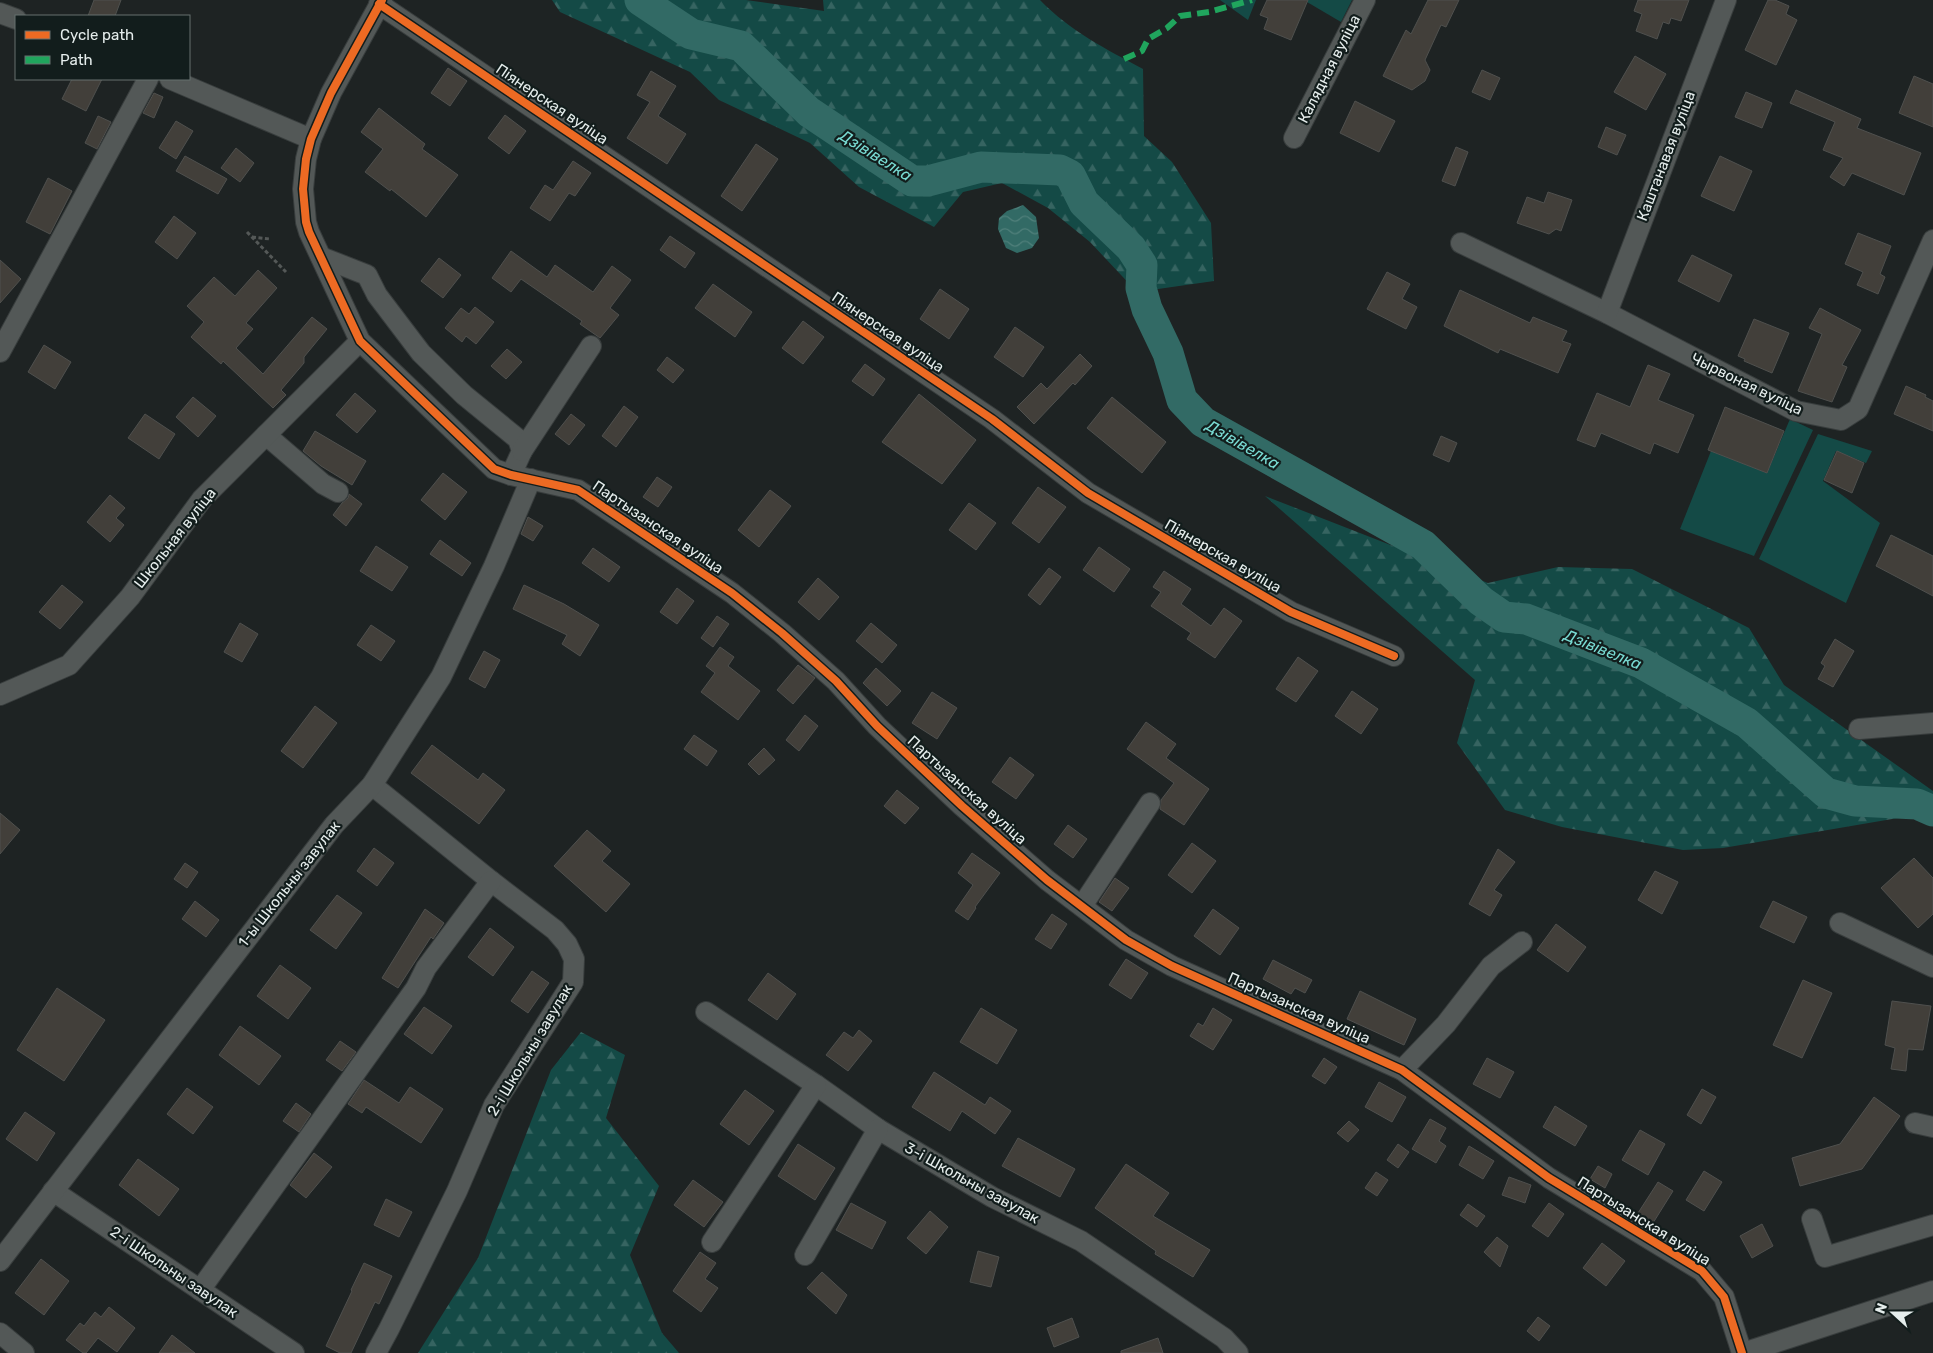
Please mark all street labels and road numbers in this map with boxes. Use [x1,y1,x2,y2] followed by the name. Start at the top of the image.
[1294,12,1364,126] street label: Калядная вуліца
[492,60,612,148] street label: Піянерская вуліца
[1633,89,1699,223] street label: Каштанавая вуліца
[828,288,948,376] street label: Піянерская вуліца
[1688,349,1806,419] street label: Чырвоная вуліца
[589,477,727,577] street label: Партызанская вуліца
[130,484,220,592] street label: Школьная вуліца
[1162,515,1284,597] street label: Піянерская вуліца
[904,732,1030,848] street label: Партызанская вуліца
[234,817,344,951] street label: 1-ы Школьны завулак
[1225,968,1373,1048] street label: Партызанская вуліца
[484,981,576,1119] street label: 2-і Школьны завулак
[902,1139,1042,1227] street label: 3-і Школьны завулак
[1574,1173,1714,1269] street label: Партызанская вуліца
[107,1223,241,1321] street label: 2-і Школьны завулак

